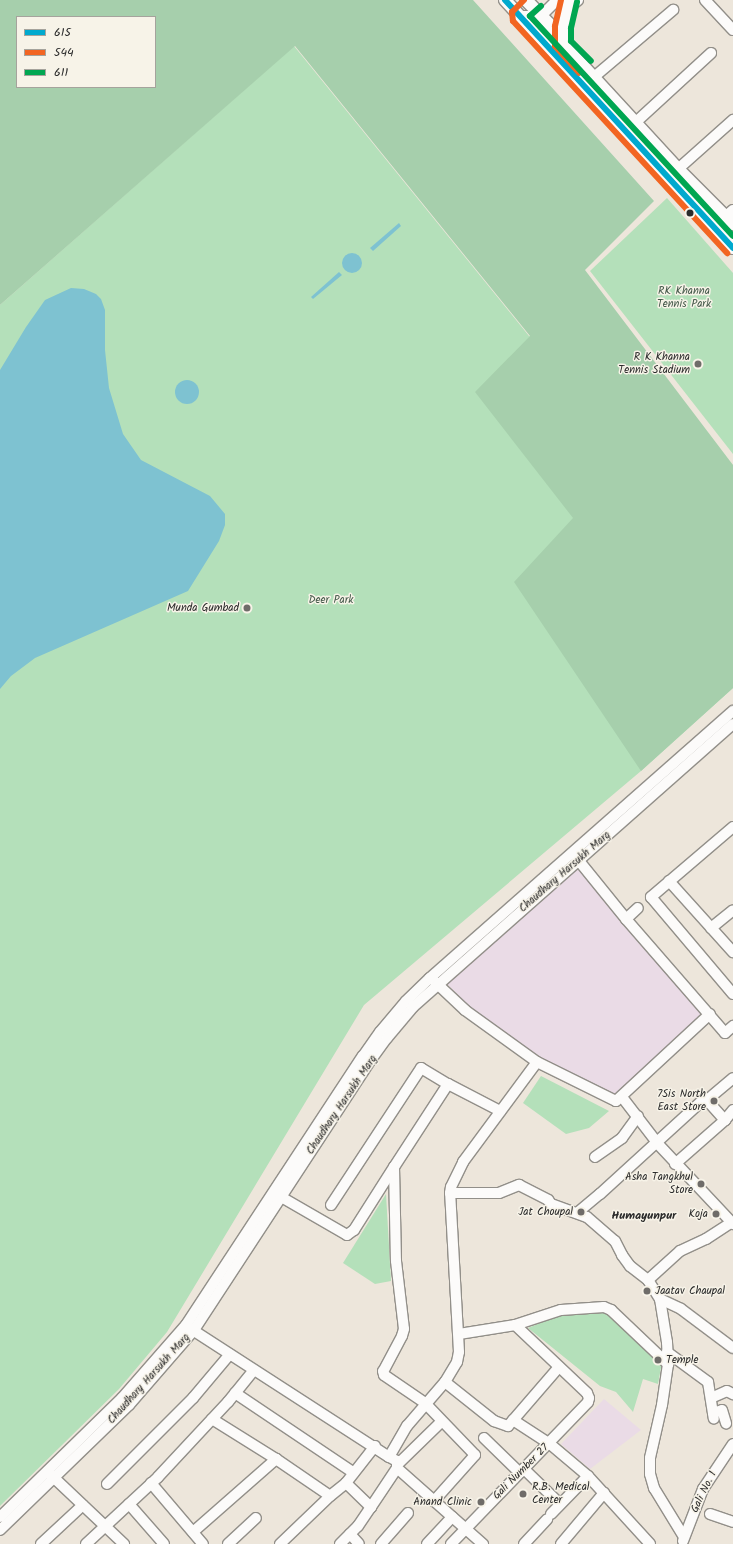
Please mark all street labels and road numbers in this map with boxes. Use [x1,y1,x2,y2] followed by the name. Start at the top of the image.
[517,829,613,915] street label: Chaudhary Harsukh Marg
[304,1053,380,1157] street label: Chaudhary Harsukh Marg
[105,1331,193,1427] street label: Chaudhary Harsukh Marg
[490,1441,552,1503] street label: Gali Number 27
[688,1469,720,1515] street label: Gali No. 1

